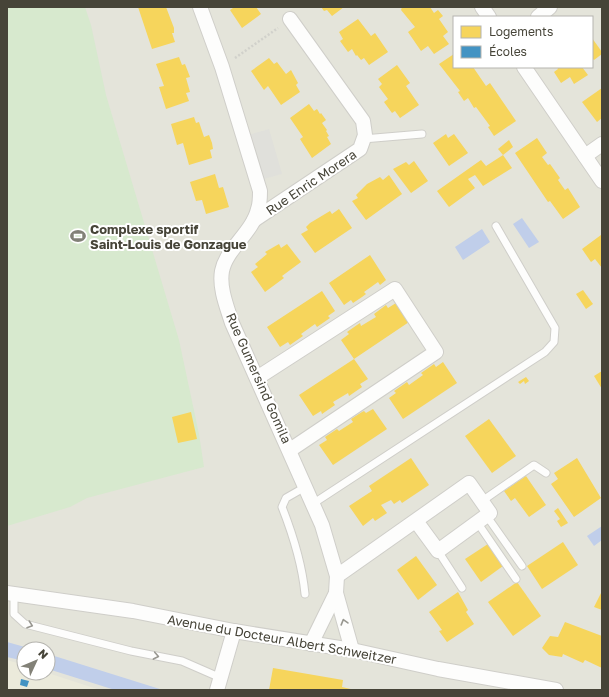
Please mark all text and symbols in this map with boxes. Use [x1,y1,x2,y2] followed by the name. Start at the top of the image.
[453,16,593,68] legend
[489,24,553,39] text: Logements
[489,44,527,59] text: Écoles
[263,146,359,218] street label: Rue Enric Morera
[90,221,247,252] place label: Complexe sportif Saint-Louis de Gonzague
[69,227,87,245] sports icon: Complexe sportif Saint-Louis de Gonzague
[223,310,295,446] street label: Rue Gumersind Gomila
[166,611,398,667] street label: Avenue du Docteur Albert Schweitzer
[340,619,349,626] one-way arrow
[26,620,33,629] one-way arrow
[16,641,56,681] north arrow
[36,646,51,661] text: N
[153,651,159,660] one-way arrow

